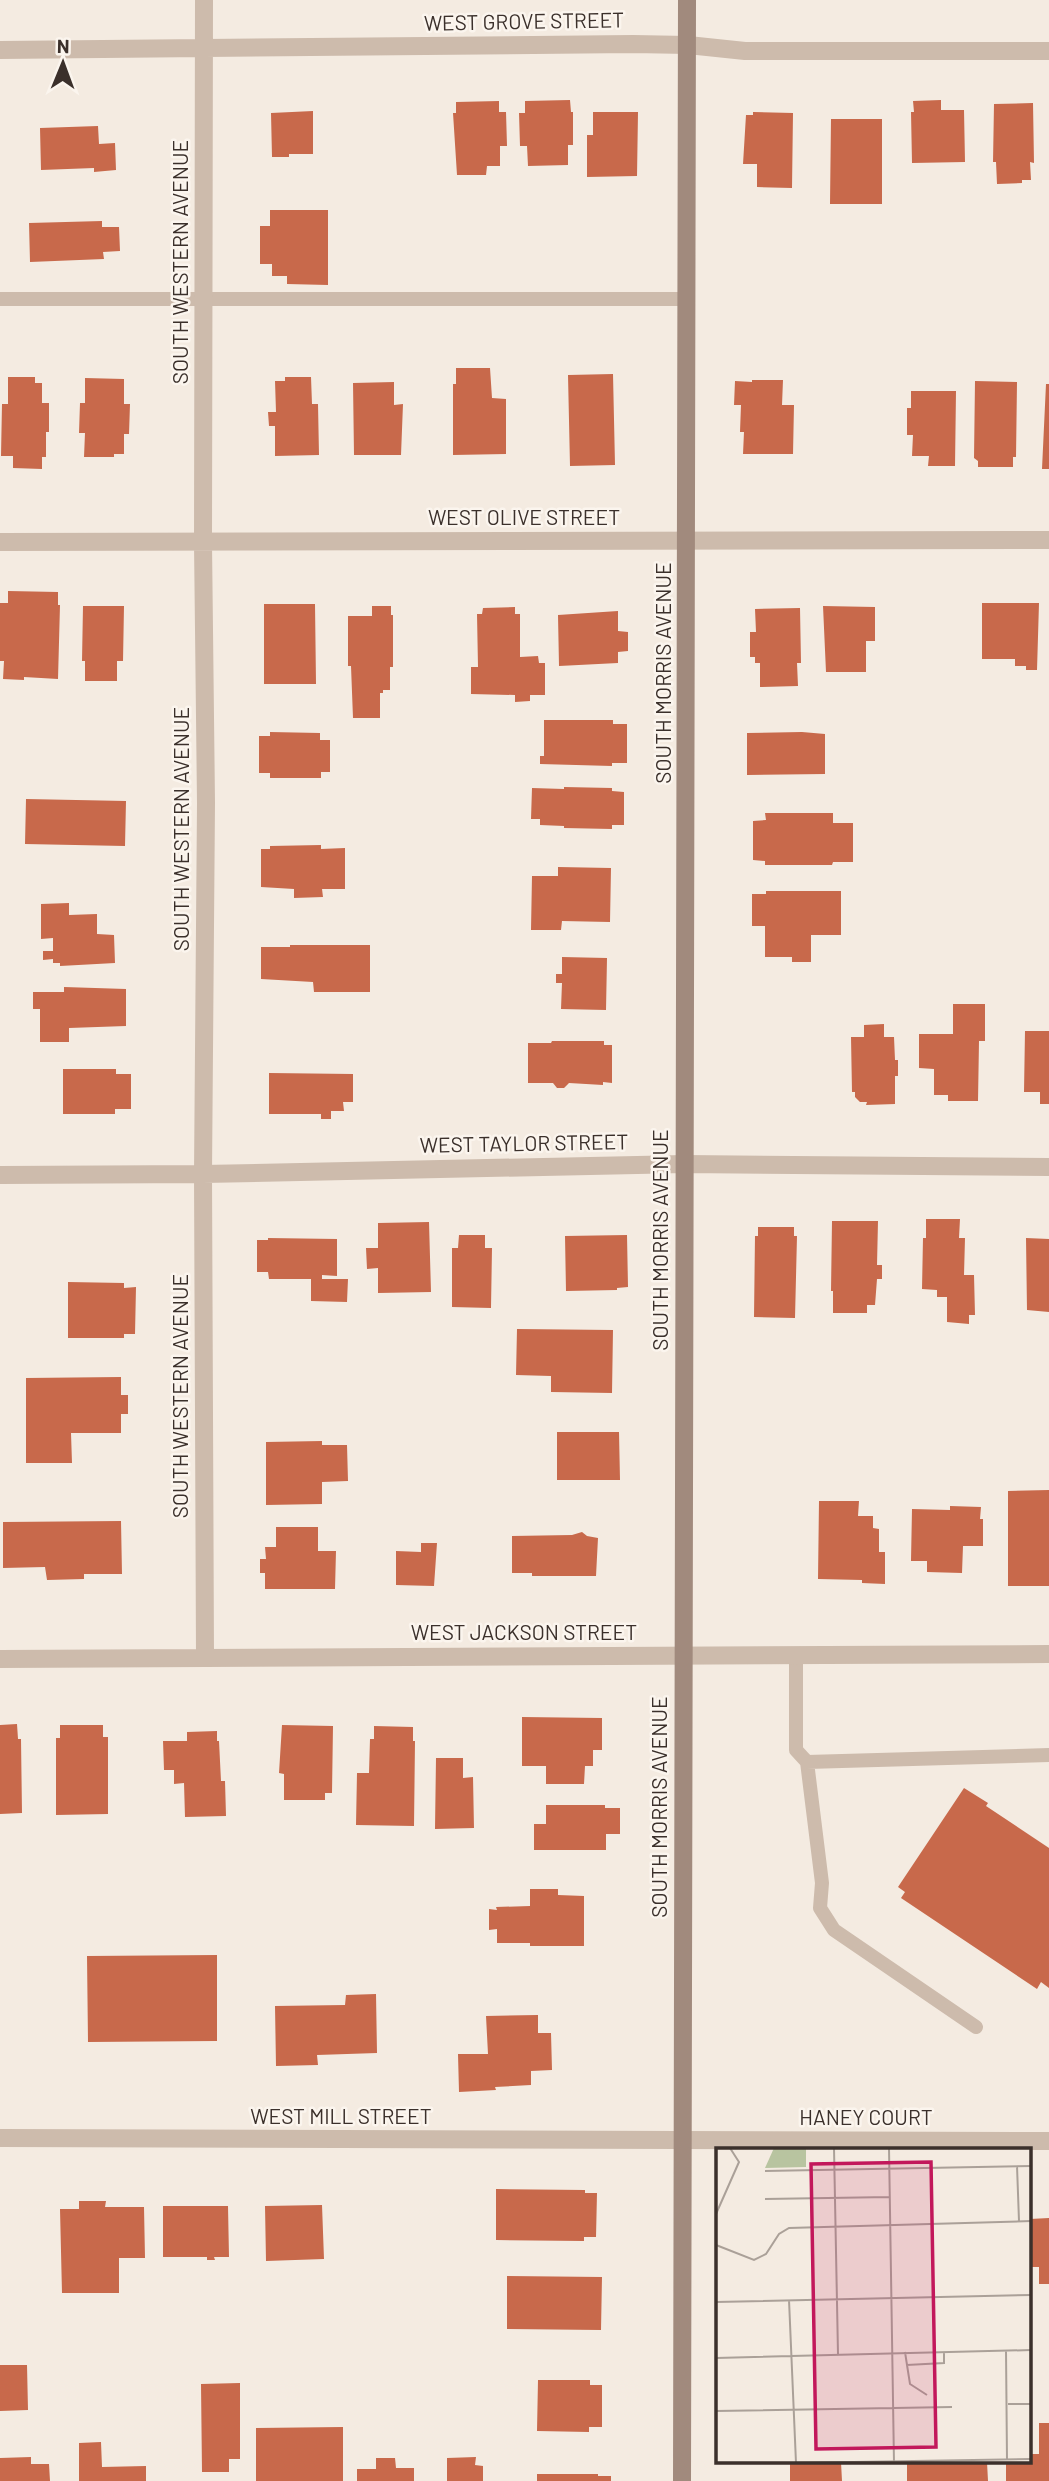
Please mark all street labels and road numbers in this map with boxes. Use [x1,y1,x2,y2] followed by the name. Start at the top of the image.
[424,6,624,35] street label: WEST GROVE STREET
[167,140,192,384] street label: SOUTH WESTERN AVENUE
[428,504,620,529] street label: WEST OLIVE STREET
[650,562,675,784] street label: SOUTH MORRIS AVENUE
[168,707,193,951] street label: SOUTH WESTERN AVENUE
[419,1128,629,1157] street label: WEST TAYLOR STREET
[647,1129,672,1351] street label: SOUTH MORRIS AVENUE
[167,1274,192,1518] street label: SOUTH WESTERN AVENUE
[411,1619,637,1644] street label: WEST JACKSON STREET
[646,1696,671,1918] street label: SOUTH MORRIS AVENUE
[250,2103,432,2128] street label: WEST MILL STREET
[799,2104,933,2129] street label: HANEY COURT

